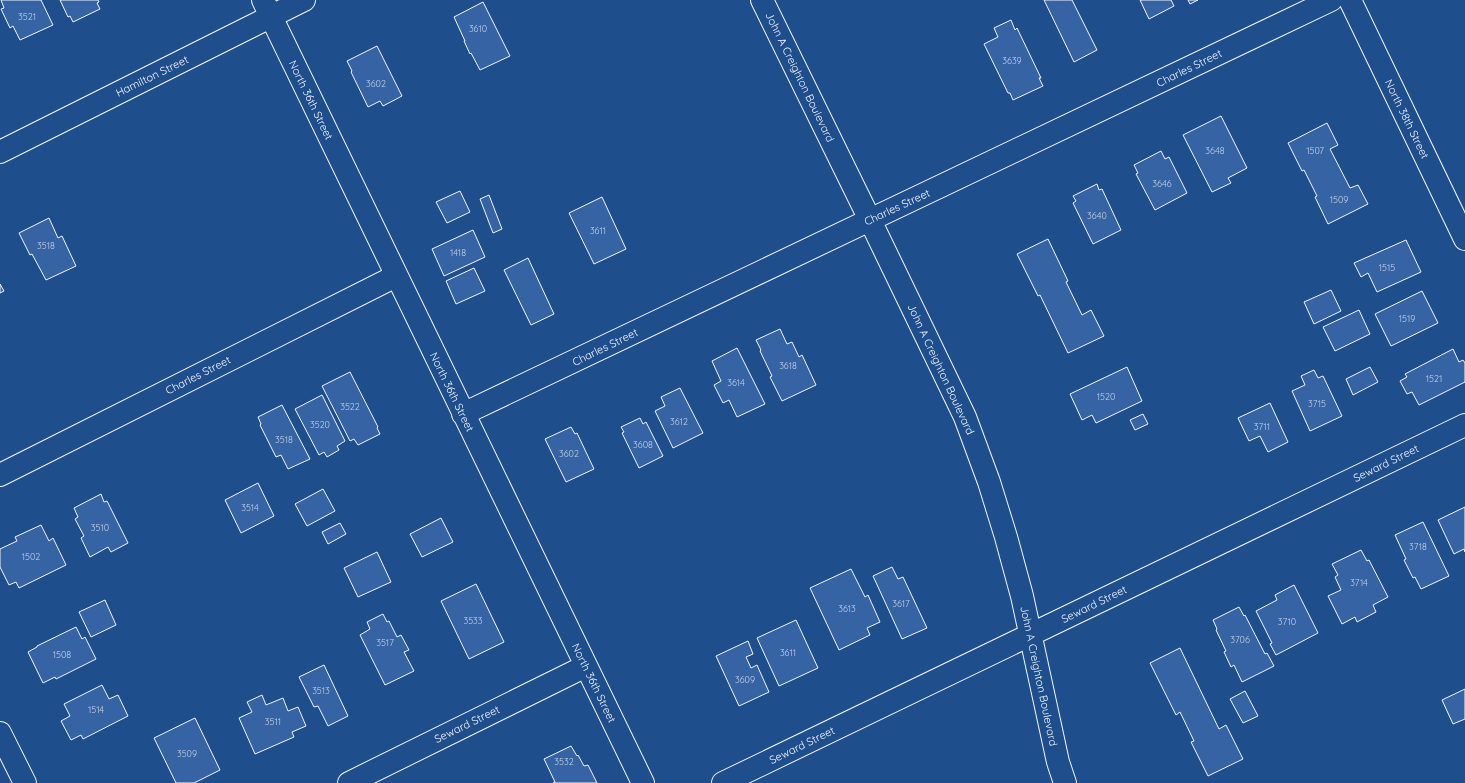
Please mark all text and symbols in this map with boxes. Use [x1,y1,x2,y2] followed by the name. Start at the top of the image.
[762,10,838,144] street label: John A Creighton Boulevard
[18,11,36,22] house number: 3521
[469,23,487,34] house number: 3610
[1154,46,1224,90] street label: Charles Street
[113,52,191,100] street label: Hamilton Street
[1002,55,1022,66] house number: 3639
[286,58,336,142] street label: North 36th Street
[1382,77,1432,161] street label: North 38th Street
[366,78,386,89] house number: 3602
[1205,145,1225,156] house number: 3648
[1306,145,1324,156] house number: 1507
[1152,178,1172,189] house number: 3646
[862,186,932,228] street label: Charles Street
[1330,194,1348,205] house number: 1509
[1087,210,1107,221] house number: 3640
[590,225,606,236] house number: 3611
[37,240,55,251] house number: 3518
[450,247,466,258] house number: 1418
[1379,262,1395,273] house number: 1515
[904,301,978,437] street label: John A Creighton Boulevard
[1399,313,1415,324] house number: 1519
[570,325,640,369] street label: Charles Street
[427,350,477,434] street label: North 36th Street
[163,352,233,397] street label: Charles Street
[779,360,797,371] house number: 3618
[1426,373,1442,384] house number: 1521
[727,377,745,388] house number: 3614
[1097,391,1115,402] house number: 1520
[1308,398,1326,409] house number: 3715
[340,401,360,412] house number: 3522
[670,416,688,427] house number: 3612
[310,419,330,430] house number: 3520
[1254,421,1270,432] house number: 3711
[275,434,293,445] house number: 3518
[633,439,653,450] house number: 3608
[1351,441,1421,485] street label: Seward Street
[559,448,579,459] house number: 3602
[241,502,259,513] house number: 3514
[91,522,109,533] house number: 3510
[1409,541,1427,552] house number: 3718
[22,551,40,562] house number: 1502
[1350,577,1368,588] house number: 3714
[1059,582,1129,626] street label: Seward Street
[892,598,910,609] house number: 3617
[838,603,856,614] house number: 3613
[1017,605,1061,747] street label: John A Creighton Boulevard
[463,615,483,626] house number: 3533
[1278,616,1296,627] house number: 3710
[1230,634,1250,645] house number: 3706
[376,637,394,648] house number: 3517
[569,641,619,725] street label: North 36th Street
[780,647,796,658] house number: 3611
[53,649,71,660] house number: 1508
[735,674,755,685] house number: 3609
[312,685,330,696] house number: 3513
[432,702,502,746] street label: Seward Street
[88,704,104,715] house number: 1514
[265,716,281,727] house number: 3511
[767,723,837,767] street label: Seward Street
[177,748,197,759] house number: 3509
[554,756,574,767] house number: 3532

